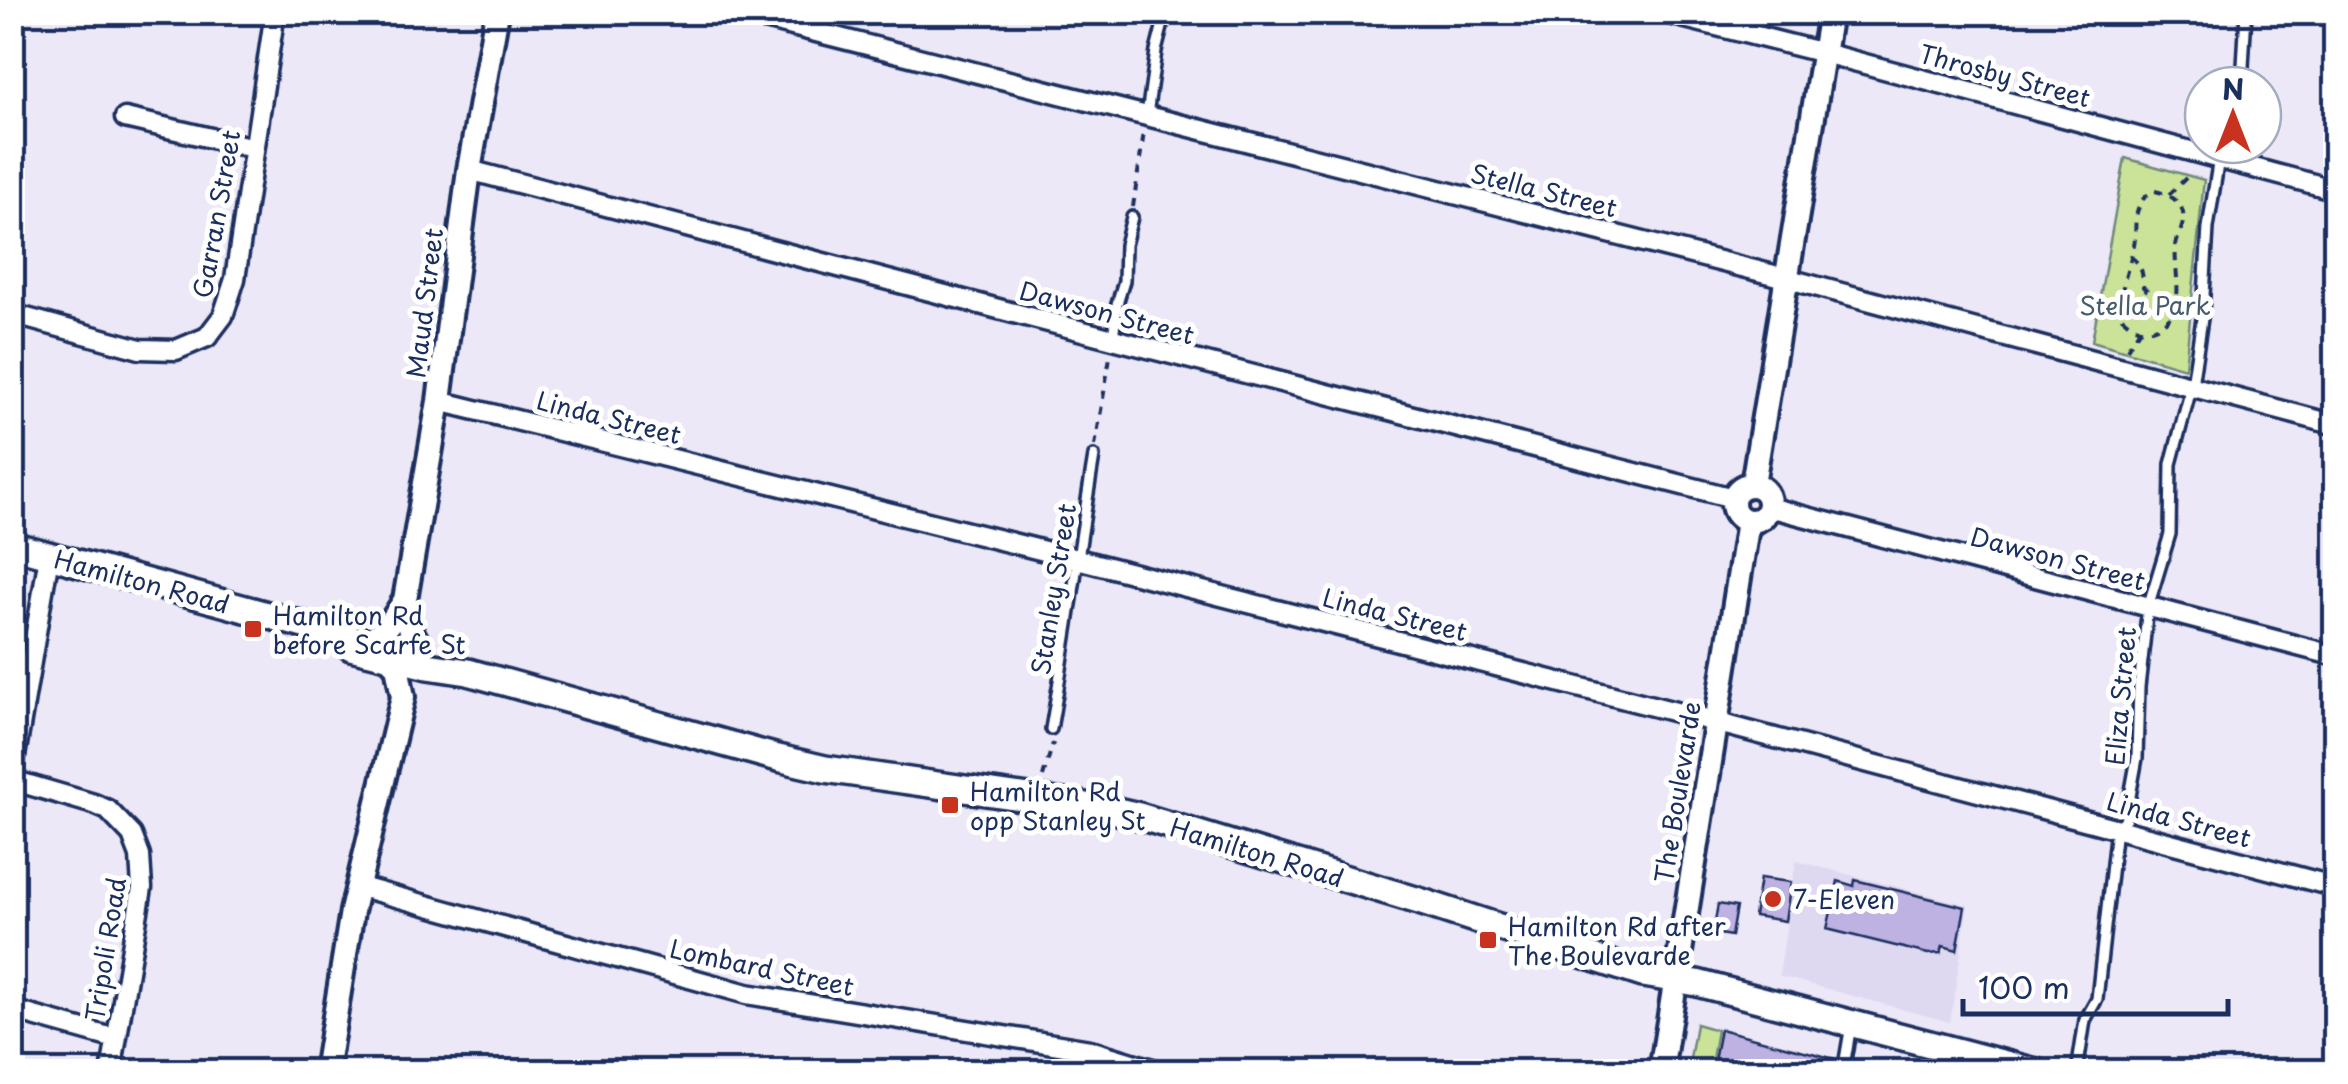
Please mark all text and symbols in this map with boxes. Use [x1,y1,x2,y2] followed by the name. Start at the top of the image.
[1915,34,2095,116] street label: Throsby Street
[2183,65,2283,165] north arrow
[2222,67,2244,110] text: N
[183,127,249,301] street label: Garran Street
[1467,153,1621,227] street label: Stella Street
[396,226,452,380] street label: Maud Street
[1015,270,1199,354] street label: Dawson Street
[2079,286,2211,324] park label: Stella Park
[533,381,685,453] street label: Linda Street
[1021,501,1085,677] street label: Stanley Street
[1966,516,2150,600] street label: Dawson Street
[50,539,234,623] street label: Hamilton Road
[1319,578,1471,650] street label: Linda Street
[273,596,466,663] place label: Hamilton Rd before Scarfe St
[242,618,264,640] marker: Hamilton Rd before Scarfe St
[2095,625,2145,767] street label: Eliza Street
[1644,699,1710,885] street label: The Boulevarde
[970,772,1145,839] place label: Hamilton Rd opp Stanley St
[2103,782,2255,856] street label: Linda Street
[939,794,961,816] marker: Hamilton Rd opp Stanley St
[1166,808,1348,896] street label: Hamilton Road
[75,874,135,1024] street label: Tripoli Road
[1793,880,1895,918] place label: 7-Eleven
[1762,888,1784,910] marker: 7-Eleven
[1508,907,1726,974] place label: Hamilton Rd after The Boulevarde
[666,929,858,1005] street label: Lombard Street
[1477,929,1499,951] marker: Hamilton Rd after The Boulevarde
[1963,954,2228,1016] scale bar
[1978,964,2070,1009] text: 100 m

